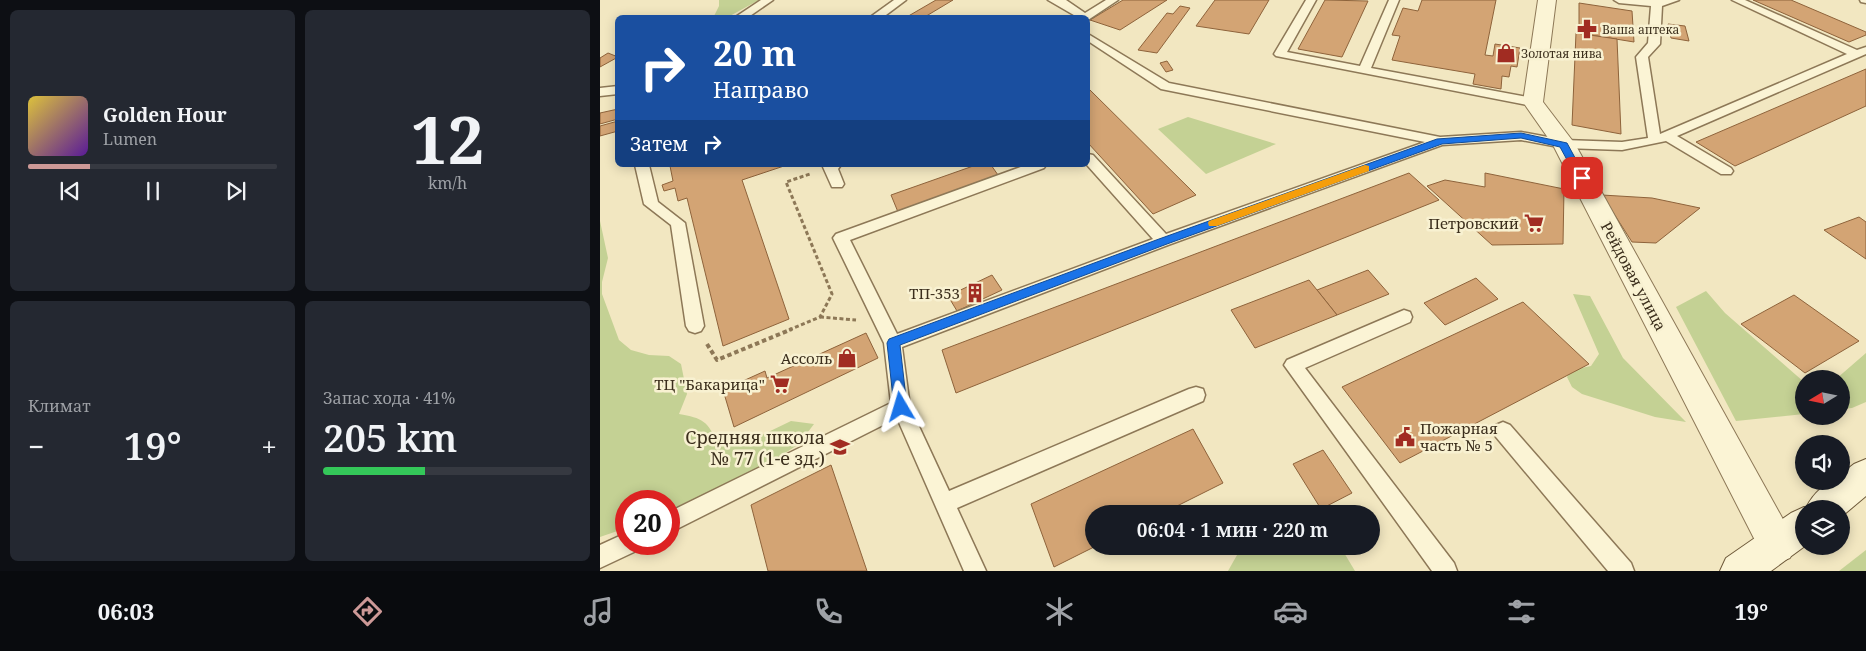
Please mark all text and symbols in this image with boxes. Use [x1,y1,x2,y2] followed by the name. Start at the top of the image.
[1576,18,1598,40] pharmacy icon: Ваша аптека
[1602,21,1680,38] place label: Ваша аптека
[713,29,796,76] text: 20 m
[630,35,695,100] icon: right
[1495,42,1517,64] shop icon: Золотая нива
[1521,45,1602,62] place label: Золотая нива
[713,74,809,104] text: Направо
[411,95,484,183] text: 12
[103,102,227,128] text: Golden Hour
[103,128,157,150] text: Lumen
[698,130,726,158] icon: right
[630,131,688,157] text: Затем
[1561,157,1603,199] pin
[1568,164,1596,192] icon: arrive
[428,172,467,194] text: km/h
[56,177,84,205] icon: previous
[139,177,167,205] icon: pause
[222,177,250,205] icon: next
[1523,212,1545,234] supermarket icon: Петровский
[1428,213,1519,233] place label: Петровский
[1597,218,1671,334] street label: Рейдовая улица
[964,282,986,304] building icon: ТП-353
[909,283,960,303] place label: ТП-353
[836,347,858,369] shop icon: Ассоль
[781,348,832,368] place label: Ассоль
[1795,370,1850,425] north arrow
[1795,370,1850,555] map controls
[769,373,791,395] supermarket icon: ТЦ "Бакарица"
[654,374,765,394] place label: ТЦ "Бакарица"
[874,380,926,432] position arrow
[323,387,455,409] text: Запас хода · 41%
[28,395,91,417] text: Климат
[323,411,457,463] text: 205 km
[1420,418,1498,455] place label: Пожарная часть № 5
[124,419,182,471] text: 19°
[685,425,825,470] place label: Средняя школа № 77 (1-е зд.)
[1394,426,1416,448] public building icon: Пожарная часть № 5
[28,427,44,465] text: −
[261,427,277,465] text: +
[1795,435,1850,490] button: sound
[829,436,851,458] school or university icon: Средняя школа № 77 (1-е зд.)
[615,490,680,555] speed limit sign: 20
[1795,500,1850,555] button: layers
[1137,517,1328,543] text: 06:04 · 1 мин · 220 m
[350,594,385,629] icon: directions
[581,594,616,629] icon: music
[811,594,846,629] icon: phone
[1042,594,1077,629] icon: climate
[1273,594,1308,629] icon: car
[1504,594,1539,629] icon: filters
[98,596,154,626] text: 06:03
[1734,596,1768,626] text: 19°

